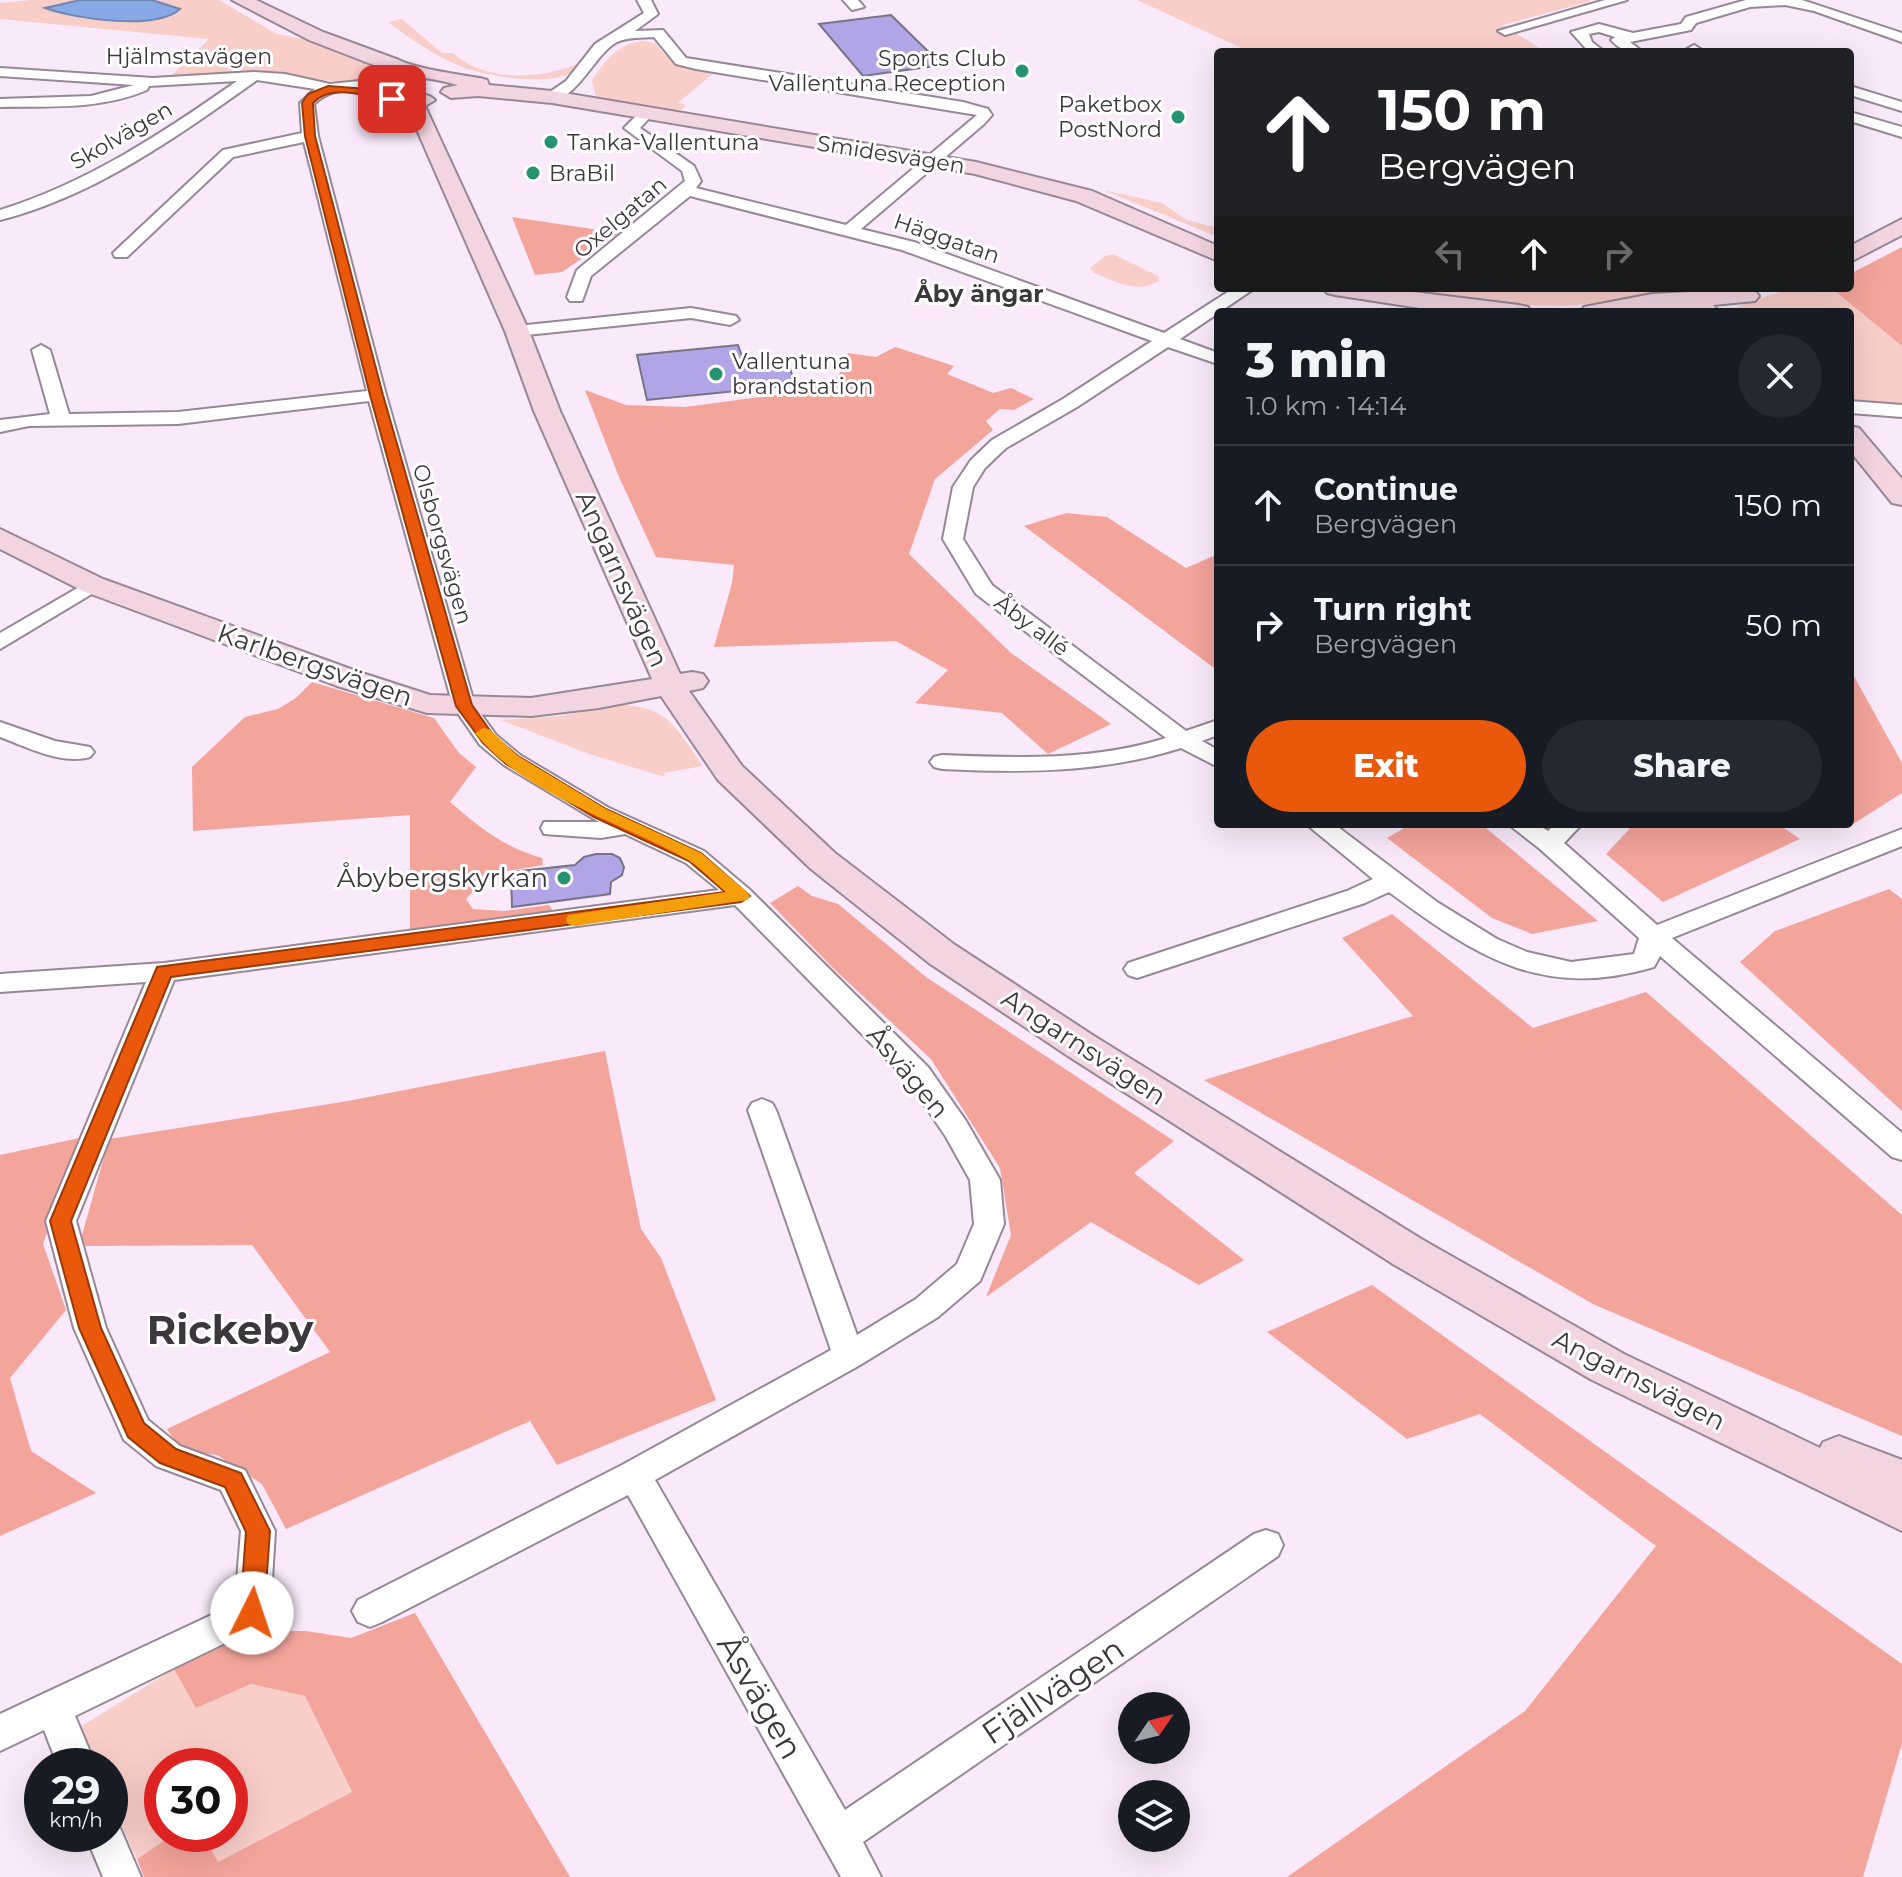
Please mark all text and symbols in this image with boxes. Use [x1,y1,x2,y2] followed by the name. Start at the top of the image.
[106,43,272,70] street label: Hjälmstavägen
[768,45,1006,97] place label: Sports Club Vallentuna Reception
[1013,62,1031,80] marker: Sports Club Vallentuna Reception
[358,65,426,133] pin
[1378,76,1546,144] text: 150 m
[370,77,414,121] icon: arrive
[1246,80,1350,184] icon: ahead
[1058,91,1162,143] place label: Paketbox PostNord
[65,95,177,176] street label: Skolvägen
[1169,108,1187,126] marker: Paketbox PostNord
[567,129,759,156] place label: Tanka-Vallentuna
[815,129,967,179] street label: Smidesvägen
[542,133,560,151] marker: Tanka-Vallentuna
[1378,144,1576,188] text: Bergvägen
[549,160,615,187] place label: BraBil
[524,164,542,182] marker: BraBil
[568,171,672,264] street label: Oxelgatan
[890,208,1003,269] street label: Häggatan
[1428,232,1472,276] icon: left
[1512,232,1556,276] icon: ahead
[1596,232,1640,276] icon: right
[913,278,1044,308] district label: Åby ängar
[1246,331,1388,389] text: 3 min
[1738,334,1822,418] button: close
[732,348,873,400] place label: Vallentuna brandstation
[707,365,725,383] marker: Vallentuna brandstation
[1246,390,1407,422] text: 1.0 km · 14:14
[407,461,478,627] street label: Olsborgsvägen
[1314,471,1458,508] text: Continue
[1246,483,1290,527] icon: ahead
[569,486,675,672] street label: Angarnsvägen
[1735,487,1822,524] text: 150 m
[1314,508,1457,540] text: Bergvägen
[989,588,1075,662] street label: Åby allé
[1314,591,1471,628] text: Turn right
[1246,603,1290,647] icon: right
[1745,607,1822,644] text: 50 m
[213,617,417,713] street label: Karlbergsvägen
[1314,628,1457,660] text: Bergvägen
[1246,720,1526,812] button: Exit
[1542,720,1822,812] button: Share
[337,862,548,894] place label: Åbybergskyrkan
[555,869,573,887] marker: Åbybergskyrkan
[996,982,1172,1112] street label: Angarnsvägen
[860,1019,956,1125] street label: Åsvägen
[147,1305,314,1354] district label: Rickeby
[1547,1323,1731,1437] street label: Angarnsvägen
[210,1571,294,1655] position arrow
[709,1628,811,1766] street label: Åsvägen
[974,1629,1131,1752] street label: Fjällvägen
[1118,1692,1190,1764] north arrow
[1118,1692,1190,1852] map controls
[144,1748,248,1852] speed limit sign: 30
[51,1765,101,1814] text: 29
[1118,1780,1190,1852] button: layers
[49,1808,103,1832] text: km/h

